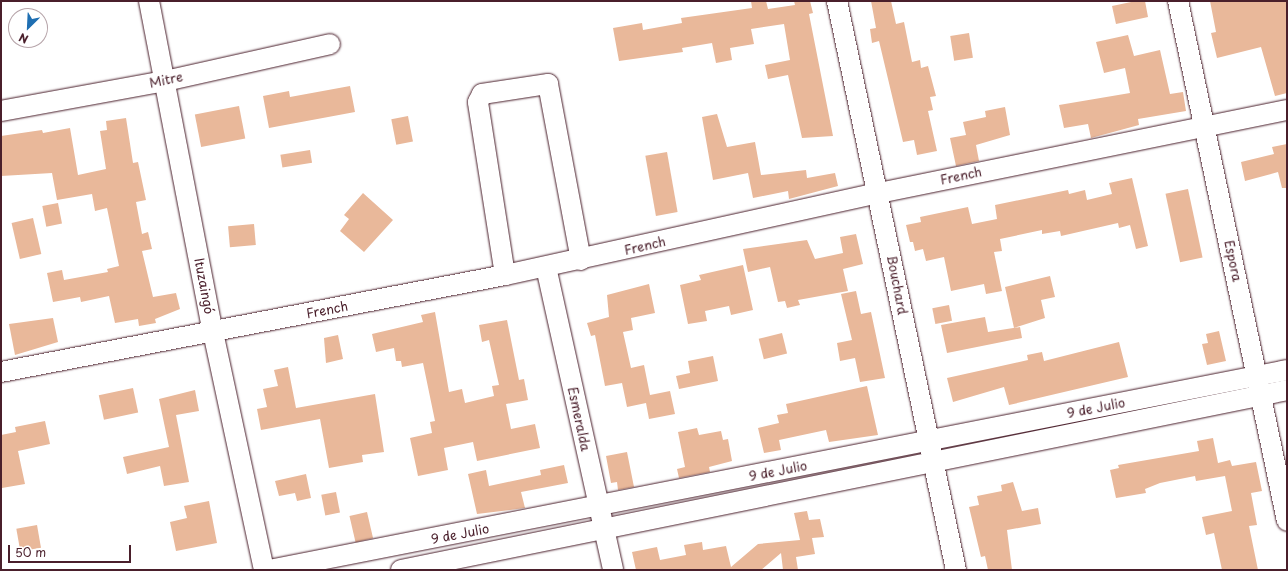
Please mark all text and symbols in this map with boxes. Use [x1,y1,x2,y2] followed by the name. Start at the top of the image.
[8,8,48,48] north arrow
[16,29,31,48] text: N
[148,69,184,91] street label: Mitre
[939,164,983,188] street label: French
[623,234,667,258] street label: French
[1221,239,1245,283] street label: Espora
[884,254,910,316] street label: Bouchard
[191,257,217,315] street label: Ituzaingó
[305,298,349,322] street label: French
[565,385,593,453] street label: Esmeralda
[1065,395,1127,421] street label: 9 de Julio
[747,458,809,484] street label: 9 de Julio
[429,521,491,547] street label: 9 de Julio
[10,537,133,563] scale bar
[15,543,46,561] text: 50 m

